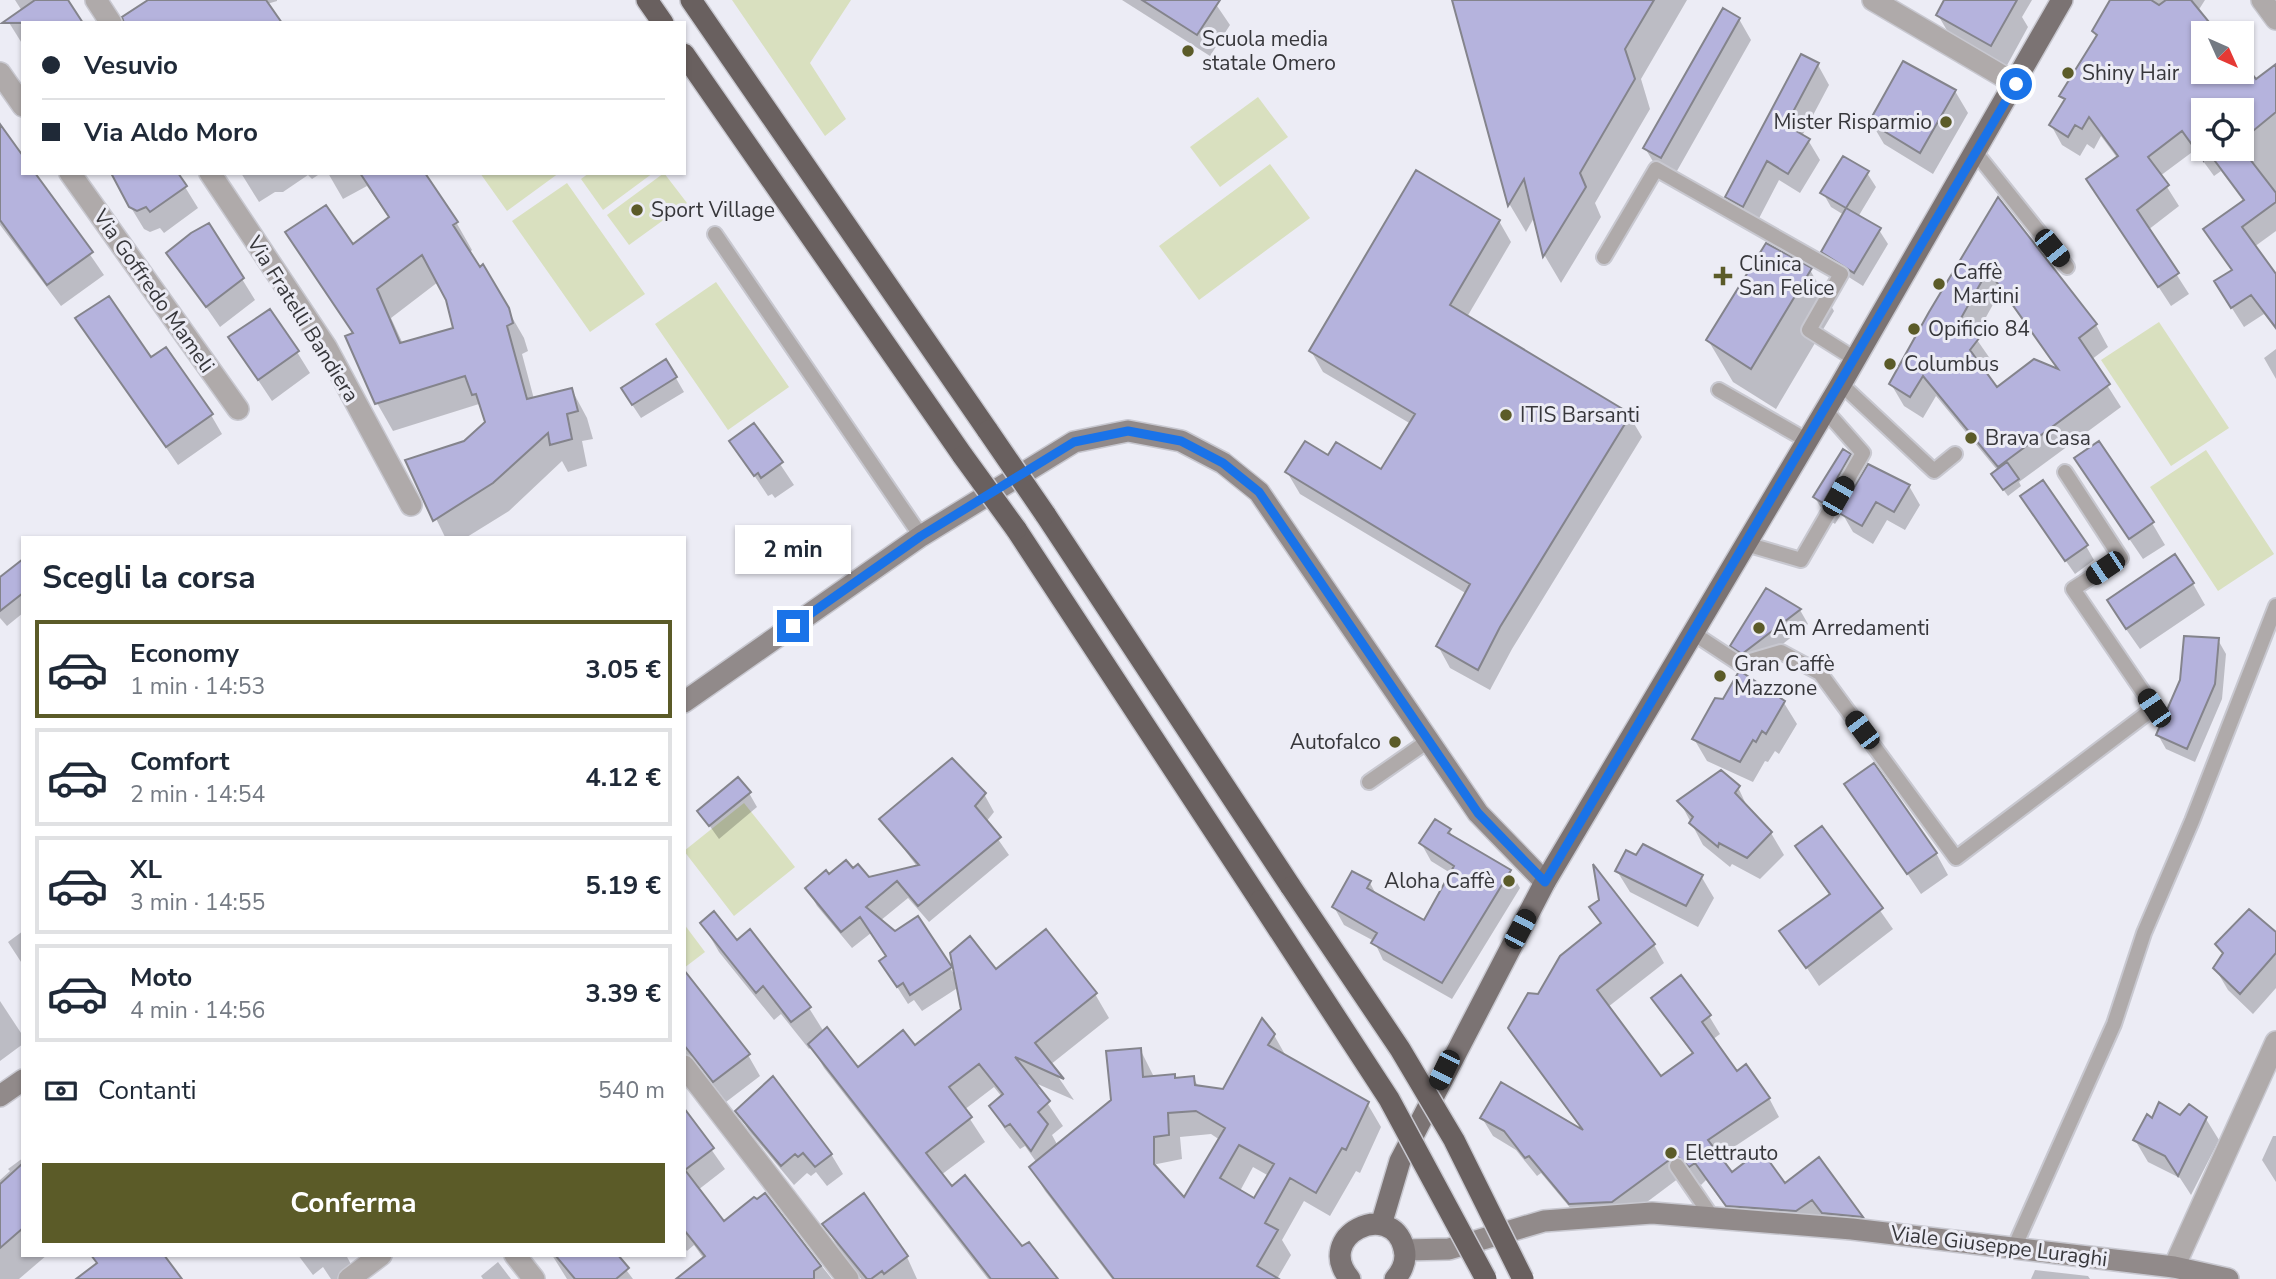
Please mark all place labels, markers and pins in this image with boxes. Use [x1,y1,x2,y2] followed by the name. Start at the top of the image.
[1202,25,1336,77] place label: Scuola media statale Omero
[1180,43,1196,59] marker: Scuola media statale Omero
[2082,59,2180,87] place label: Shiny Hair
[2060,65,2076,81] marker: Shiny Hair
[1773,108,1932,136] place label: Mister Risparmio
[1938,114,1954,130] marker: Mister Risparmio
[651,196,775,224] place label: Sport Village
[629,202,645,218] marker: Sport Village
[1739,250,1834,302] place label: Clinica San Felice
[1953,258,2019,310] place label: Caffè Martini
[1713,266,1733,286] marker: Clinica San Felice
[1931,276,1947,292] marker: Caffè Martini
[1928,315,2030,343] place label: Opificio 84
[1906,321,1922,337] marker: Opificio 84
[1904,350,1999,378] place label: Columbus
[1882,356,1898,372] marker: Columbus
[1520,401,1640,429] place label: ITIS Barsanti
[1498,407,1514,423] marker: ITIS Barsanti
[1985,424,2091,452] place label: Brava Casa
[1963,430,1979,446] marker: Brava Casa
[1773,614,1930,642] place label: Am Arredamenti
[1751,620,1767,636] marker: Am Arredamenti
[1734,650,1835,702] place label: Gran Caffè Mazzone
[1712,668,1728,684] marker: Gran Caffè Mazzone
[1290,728,1381,756] place label: Autofalco
[1387,734,1403,750] marker: Autofalco
[1384,867,1495,895] place label: Aloha Caffè
[1501,873,1517,889] marker: Aloha Caffè
[1685,1139,1778,1167] place label: Elettrauto
[1663,1145,1679,1161] marker: Elettrauto

